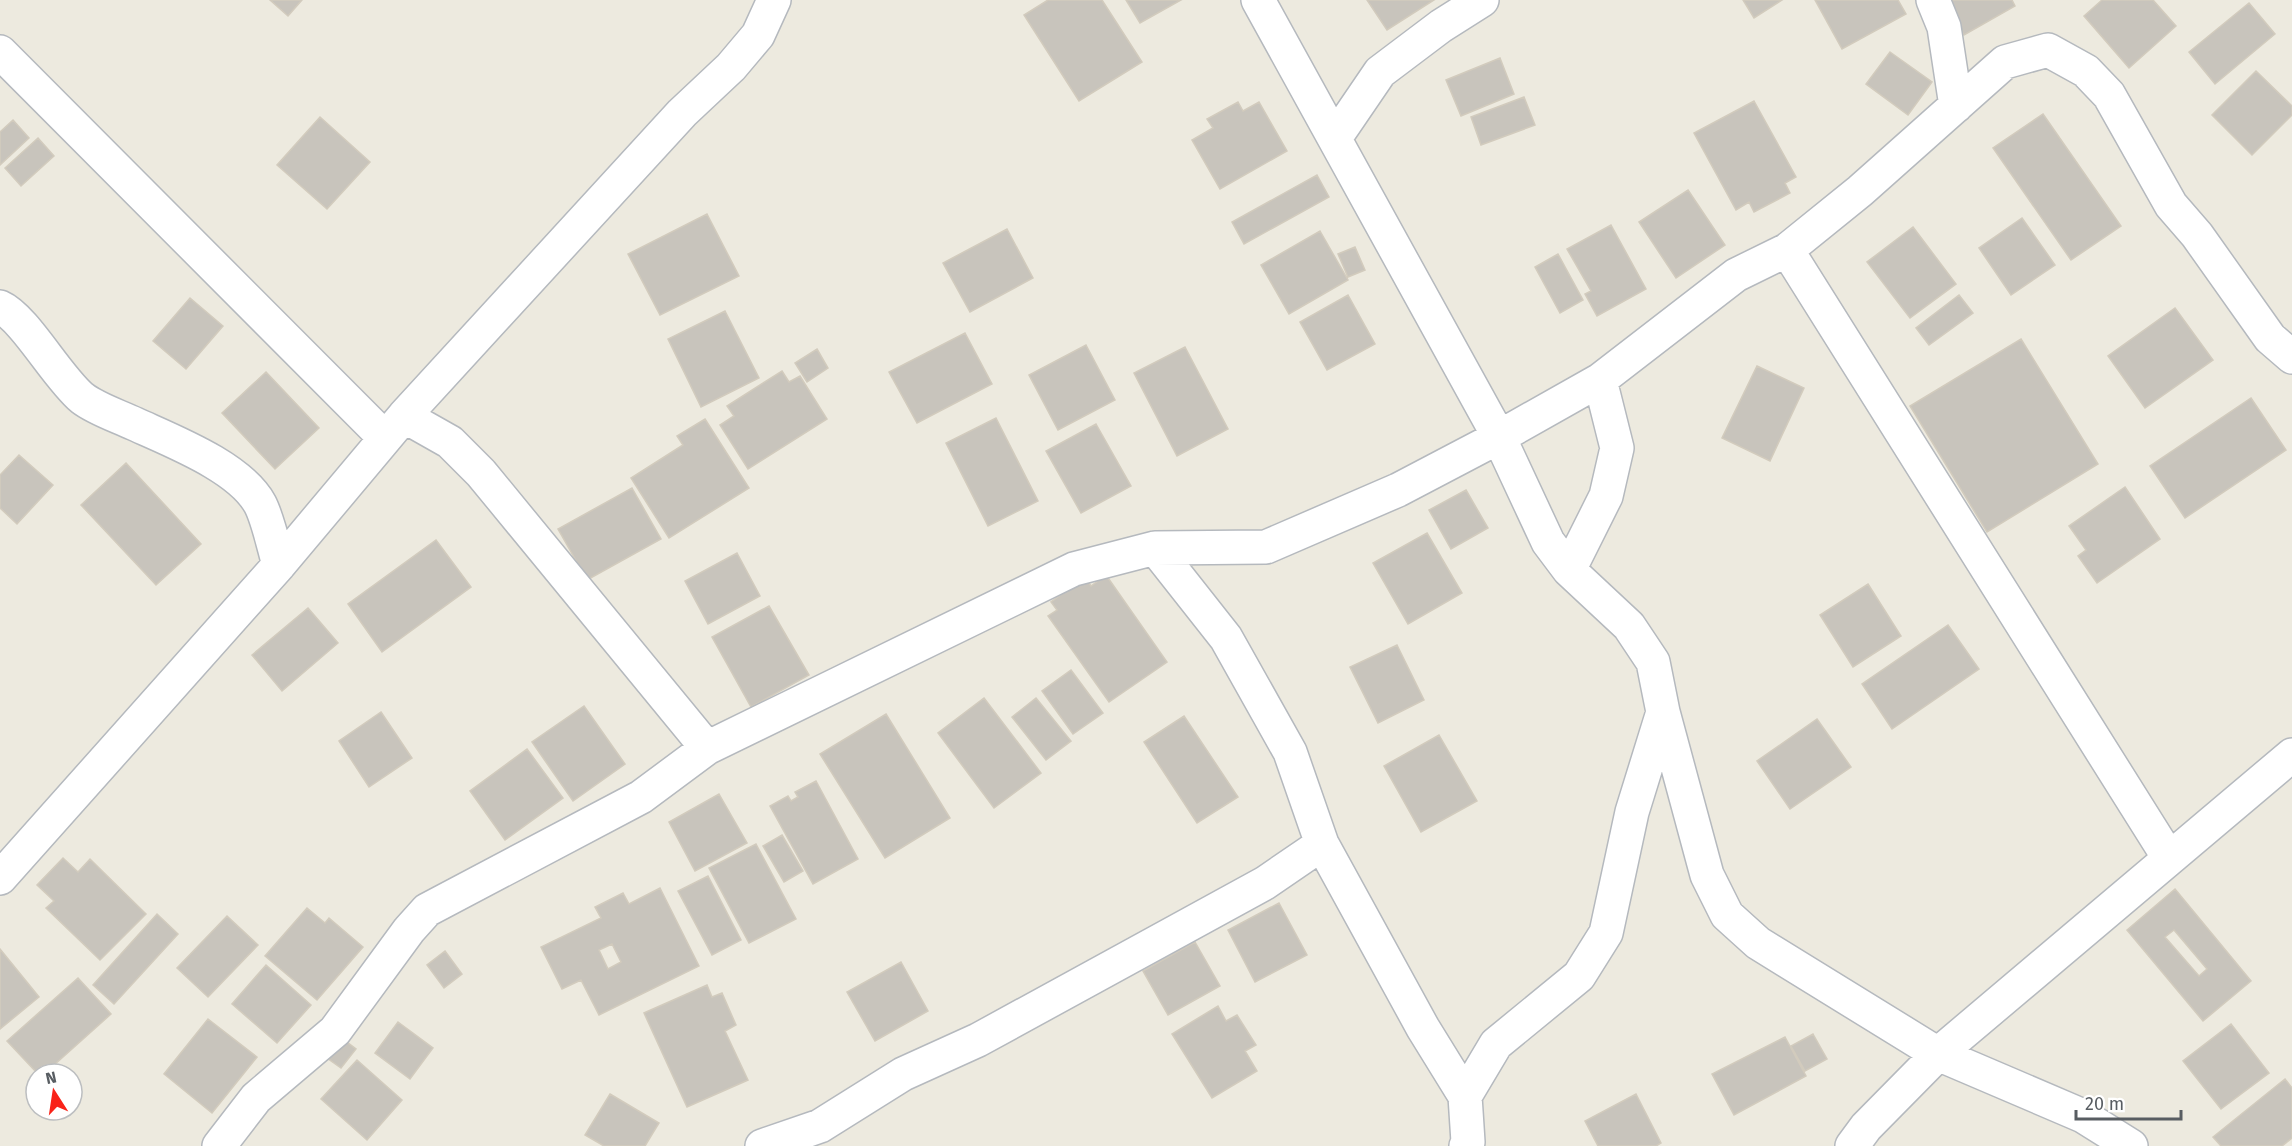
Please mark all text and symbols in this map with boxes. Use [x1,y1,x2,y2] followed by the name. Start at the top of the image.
[24,1062,84,1122] north arrow
[44,1067,58,1088] text: N
[2076,1083,2181,1121] scale bar
[2085,1093,2124,1115] text: 20 m

